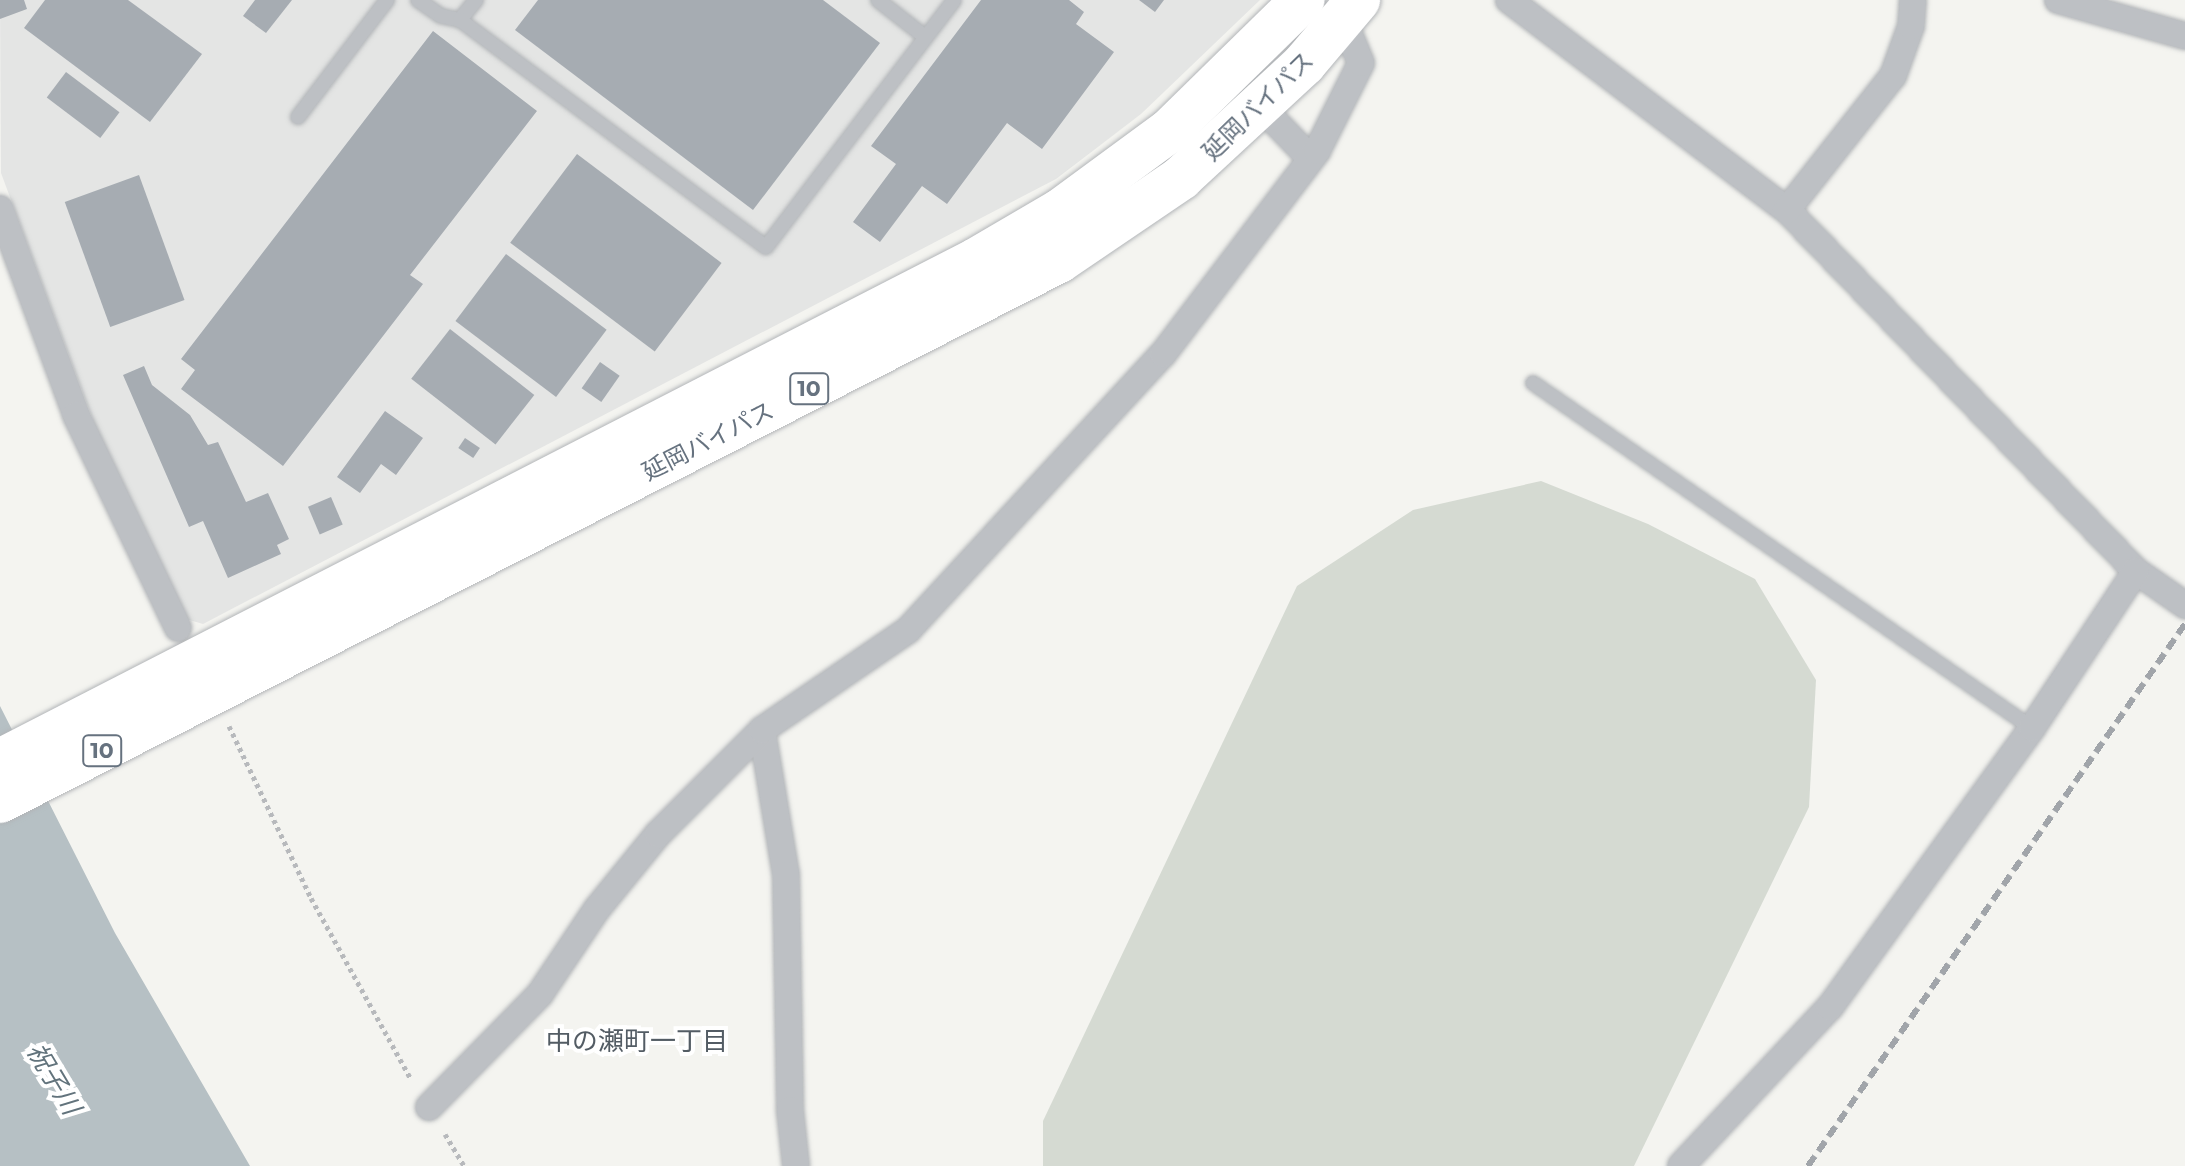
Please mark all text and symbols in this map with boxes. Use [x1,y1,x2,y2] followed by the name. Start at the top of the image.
[1196,46,1320,166] street label: 延岡バイパス
[789,371,829,407] road number: 10
[637,395,779,487] street label: 延岡バイパス
[82,733,122,769] road number: 10
[546,1026,728,1058] district label: 中の瀬町一丁目
[20,1038,86,1120] water label: 祝子川

